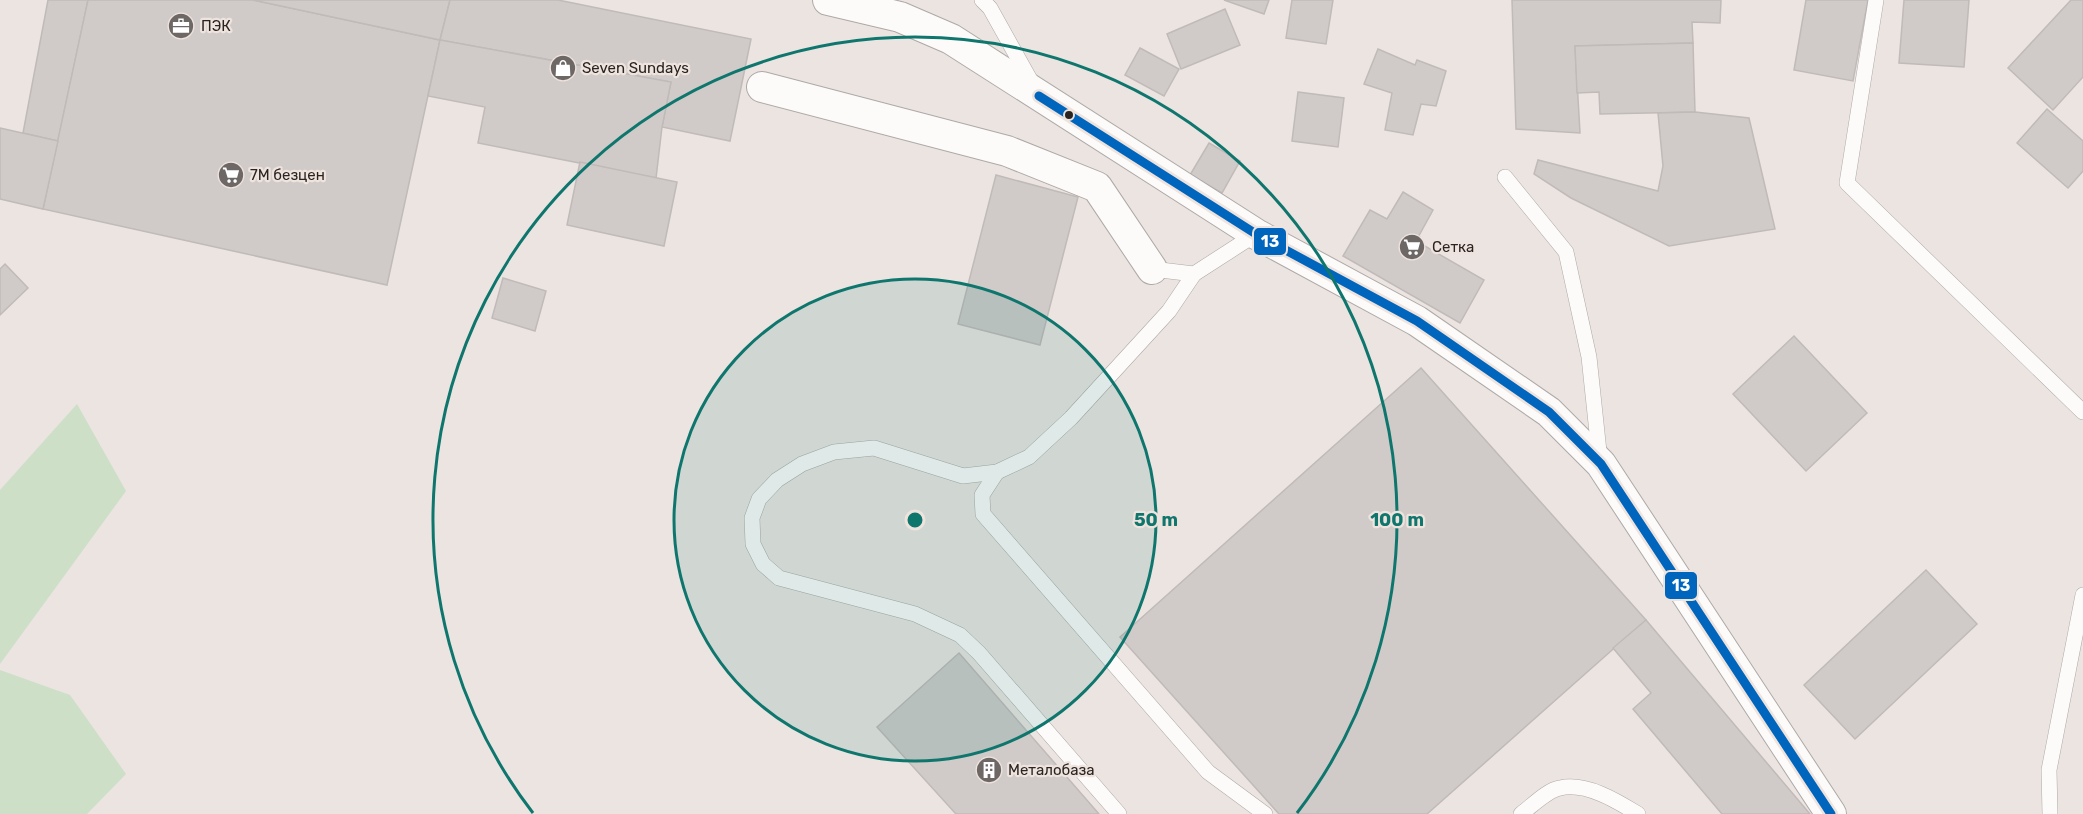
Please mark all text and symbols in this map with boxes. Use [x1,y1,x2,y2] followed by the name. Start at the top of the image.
[166,11,196,41] office icon: ПЭК
[201,17,231,35] place label: ПЭК
[548,53,578,83] shop icon: Seven Sundays
[582,59,689,77] place label: Seven Sundays
[1063,109,1075,121] unlabelled marker
[216,160,246,190] supermarket icon: 7М безцен
[250,166,325,184] place label: 7М безцен
[1253,227,1287,256] line badge: 13
[1261,232,1279,251] text: 13
[1397,232,1427,262] supermarket icon: Сетка
[1432,238,1474,256] place label: Сетка
[1134,509,1178,531] text: 50 m
[1370,509,1424,531] text: 100 m
[905,510,925,530] centre of rings
[1664,571,1698,600] line badge: 13
[1672,576,1690,595] text: 13
[974,755,1004,785] building icon: Металобаза
[1008,761,1095,779] place label: Металобаза

